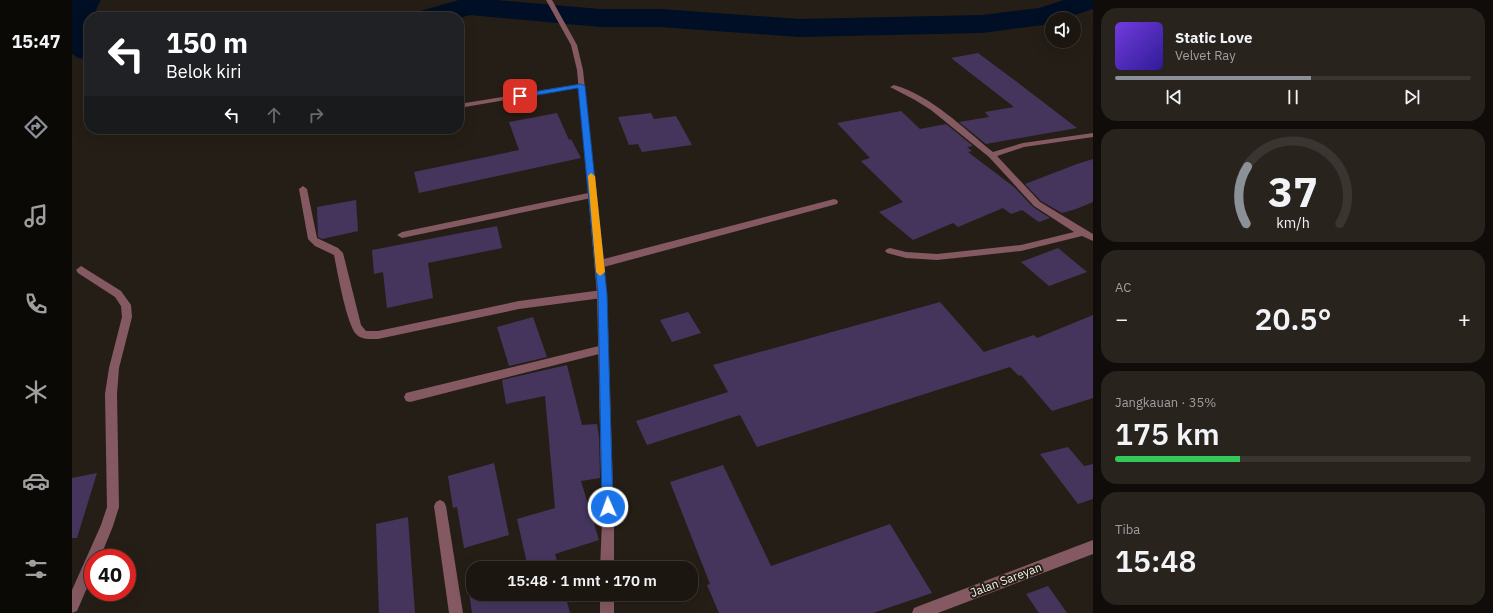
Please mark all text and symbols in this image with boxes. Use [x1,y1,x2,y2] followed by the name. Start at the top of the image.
[1045,12,1081,48] map controls
[1045,12,1081,48] button: sound
[166,24,248,61] text: 150 m
[100,28,152,80] icon: left
[1175,28,1252,47] text: Static Love
[11,30,61,53] text: 15:47
[1175,47,1236,64] text: Velvet Ray
[166,60,241,83] text: Belok kiri
[503,79,537,113] pin
[509,85,531,107] icon: arrive
[1163,86,1185,108] icon: previous
[1282,86,1304,108] icon: pause
[1401,86,1423,108] icon: next
[221,104,243,126] icon: left
[263,104,285,126] icon: ahead
[305,104,327,126] icon: right
[22,113,50,141] icon: directions
[1268,163,1318,217] text: 37
[22,202,50,230] icon: music
[1276,212,1310,231] text: km/h
[1115,279,1131,296] text: AC
[22,290,50,318] icon: phone
[1254,299,1332,338] text: 20.5°
[1115,304,1128,333] text: −
[1458,304,1471,333] text: +
[22,378,50,406] icon: climate
[1115,394,1216,411] text: Jangkauan · 35%
[1115,414,1220,453] text: 175 km
[22,467,50,495] icon: car
[587,486,629,528] position arrow
[1115,521,1140,538] text: Tiba
[1115,541,1197,580] text: 15:48
[84,549,136,601] speed limit sign: 40
[22,555,50,583] icon: filters
[968,559,1044,600] street label: Jalan Sareyan
[507,571,657,590] text: 15:48 · 1 mnt · 170 m

